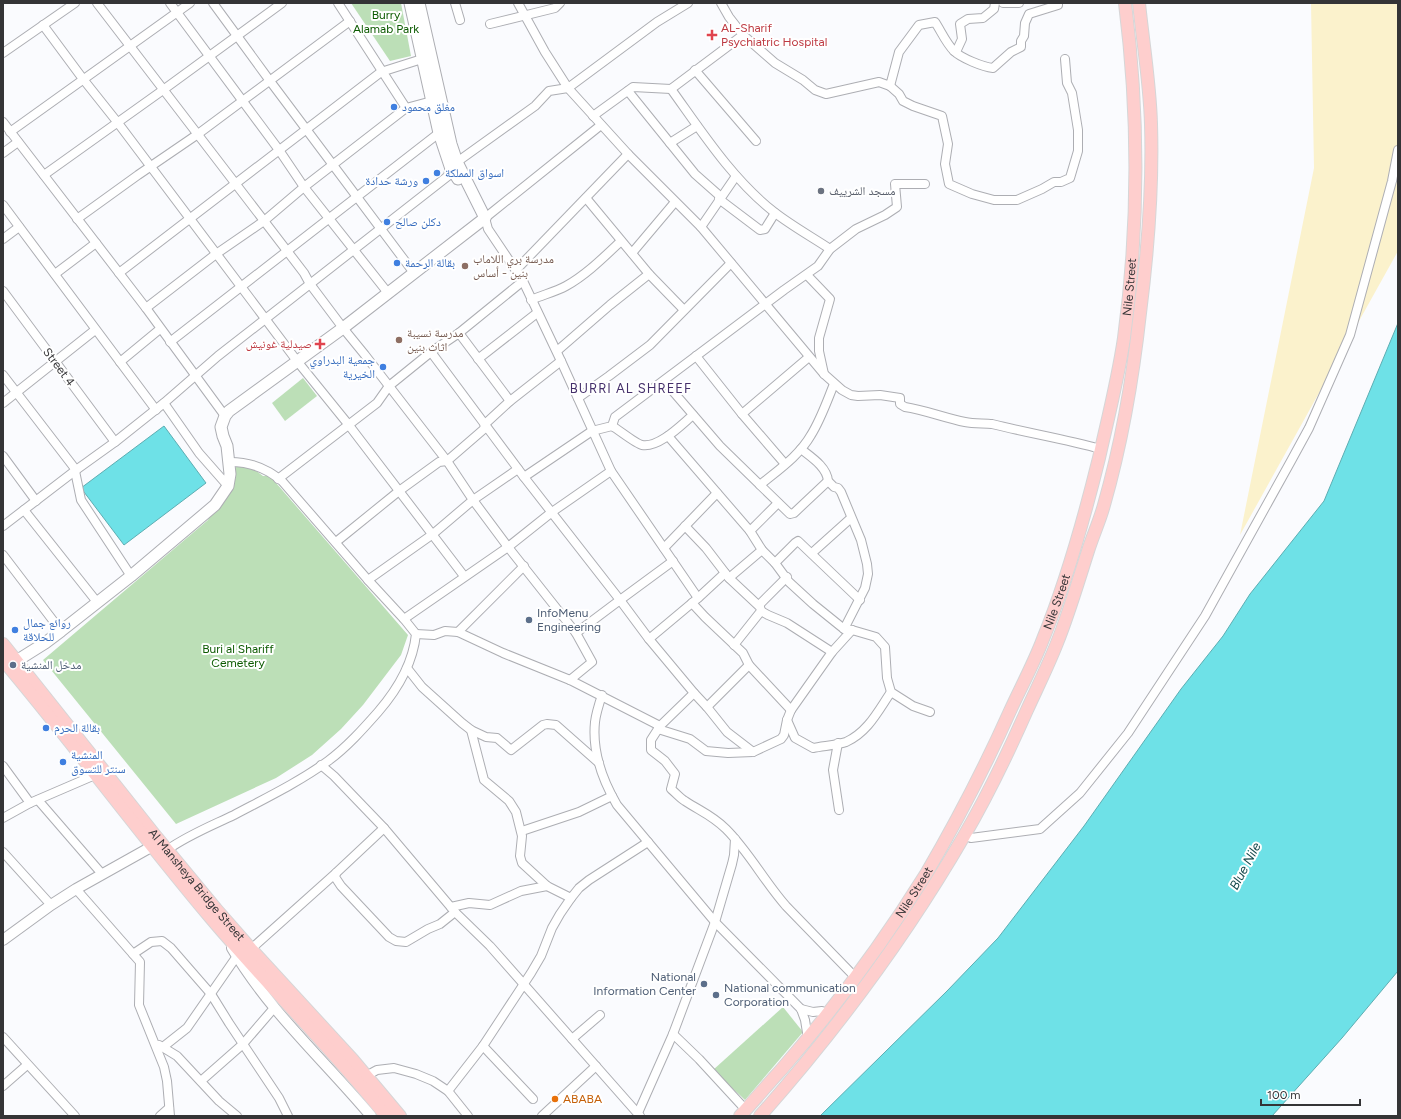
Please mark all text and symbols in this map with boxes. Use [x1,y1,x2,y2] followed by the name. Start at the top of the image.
[353,8,419,36] park label: Burry Alamab Park
[721,21,827,49] place label: AL-Sharif Psychiatric Hospital
[706,29,718,41] marker: AL-Sharif Psychiatric Hospital
[402,100,455,114] place label: مغلق محمود
[389,102,399,112] marker: مغلق محمود
[445,166,504,180] place label: اسواق المملكة
[432,168,442,178] marker: اسواق المملكة
[365,174,418,188] place label: ورشة حدادة
[421,176,431,186] marker: ورشة حدادة
[829,184,896,198] place label: مسجد الشرييف
[816,186,826,196] marker: مسجد الشرييف
[395,215,441,229] place label: دكلن صالح
[382,217,392,227] marker: دكلن صالح
[473,252,554,280] place label: مدرسة بري اللاماب بنين - أساس
[405,256,455,270] place label: بقالة الرحمة
[1120,257,1139,316] street label: Nile Street
[392,258,402,268] marker: بقالة الرحمة
[460,261,470,271] marker: مدرسة بري اللاماب بنين - أساس
[407,326,464,354] place label: مدرسة نسيبة اثاث بنين
[394,335,404,345] marker: مدرسة نسيبة اثاث بنين
[246,337,312,351] place label: صيدلية غونيش
[315,339,325,349] marker: صيدلية غونيش
[40,345,78,389] street label: Street 4
[310,353,375,381] place label: جمعية البدراوي الخيرية
[378,362,388,372] marker: جمعية البدراوي الخيرية
[570,381,692,396] district label: BURRI AL SHREEF
[1040,572,1073,632] street label: Nile Street
[537,606,601,634] place label: InfoMenu Engineering
[524,615,534,625] marker: InfoMenu Engineering
[23,616,71,644] place label: روائع جمال للحلاقة
[10,625,20,635] marker: روائع جمال للحلاقة
[202,642,274,670] park label: Buri al Shariff Cemetery
[21,658,81,672] place label: مدخل المنشية
[8,660,18,670] marker: مدخل المنشية
[54,721,100,736] place label: بقالة الحرم
[41,723,51,733] marker: بقالة الحرم
[71,748,126,776] place label: المنشية سنتر للتسوق
[58,757,68,767] marker: المنشية سنتر للتسوق
[146,826,248,944] street label: Al Mansheya Bridge Street
[1226,840,1264,892] water label: Blue Nile
[893,864,936,920] street label: Nile Street
[593,970,696,998] place label: National Information Center
[699,979,709,989] marker: National Information Center
[724,981,856,1009] place label: National communication Corporation
[711,990,721,1000] marker: National communication Corporation
[1261,1081,1360,1107] scale bar
[1267,1088,1301,1102] text: 100 m
[563,1092,602,1106] place label: ABABA
[550,1094,560,1104] marker: ABABA

